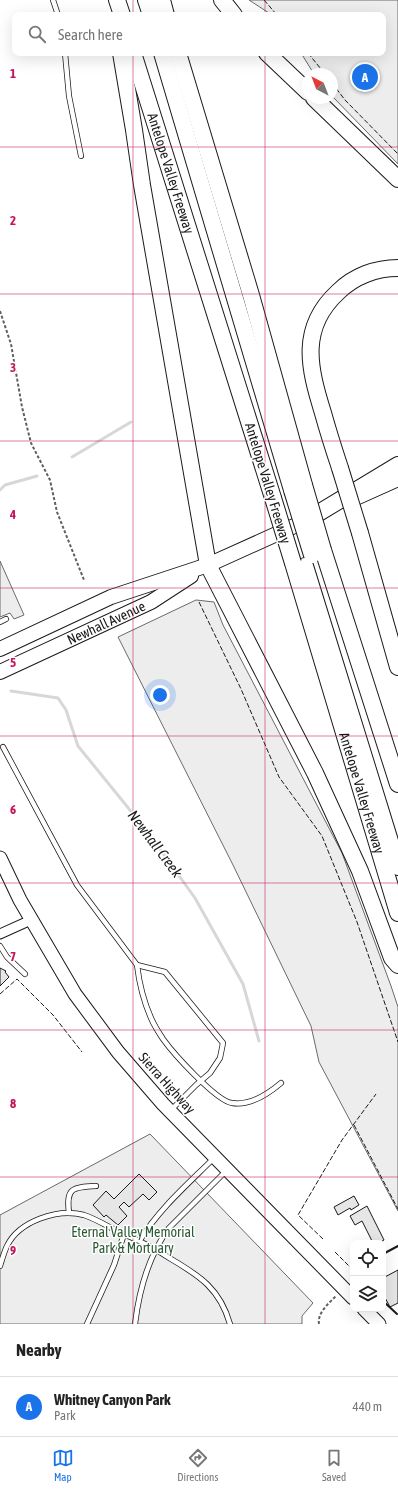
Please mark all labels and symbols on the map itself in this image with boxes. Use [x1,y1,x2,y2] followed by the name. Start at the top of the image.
[352,62,378,92] pin: A
[10,66,16,81] text: 1
[302,68,338,104] north arrow
[144,111,197,236] street label: Antelope Valley Freeway
[10,213,16,228] text: 2
[10,360,16,375] text: 3
[242,421,294,546] street label: Antelope Valley Freeway
[9,507,16,522] text: 4
[65,598,148,648] street label: Newhall Avenue
[10,655,16,670] text: 5
[150,685,170,705] your location
[336,730,388,856] street label: Antelope Valley Freeway
[10,802,16,817] text: 6
[125,807,186,881] water label: Newhall Creek
[10,949,16,964] text: 7
[135,1049,199,1117] street label: Sierra Highway
[10,1096,16,1111] text: 8
[71,1224,195,1256] park label: Eternal Valley Memorial Park & Mortuary
[10,1243,16,1258] text: 9

